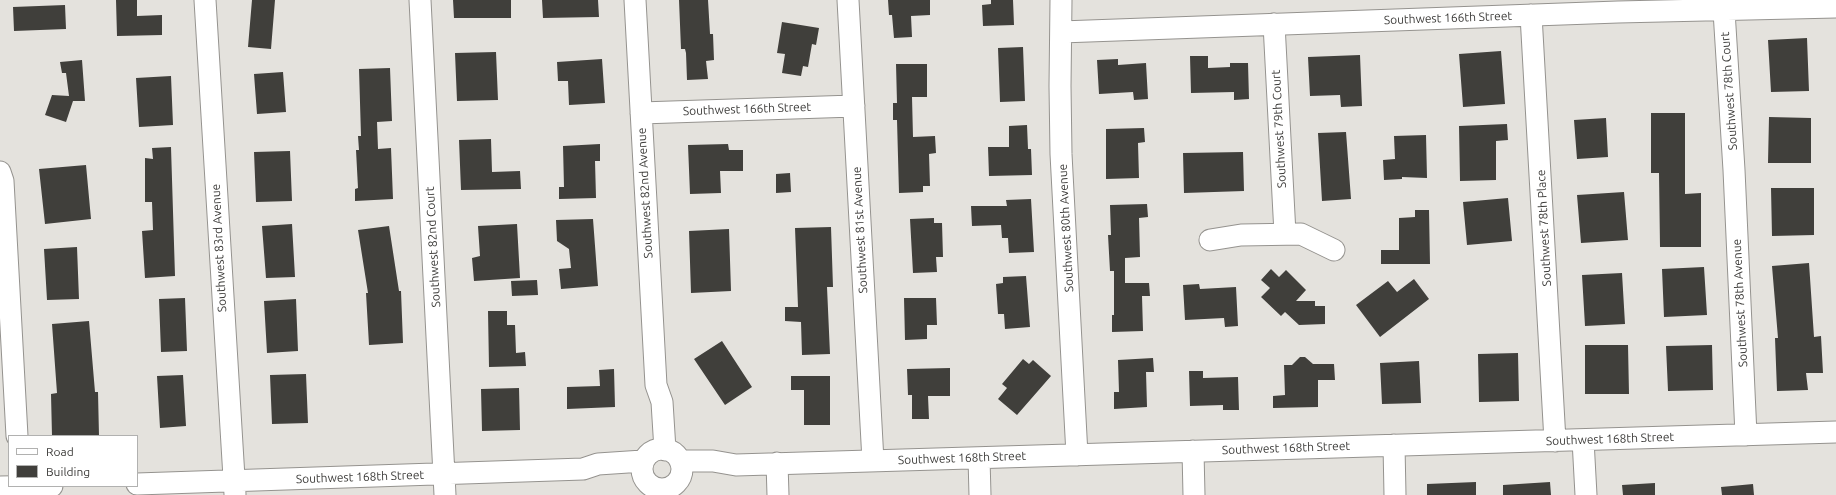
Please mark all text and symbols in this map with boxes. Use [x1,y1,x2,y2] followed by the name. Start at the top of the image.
[1384,9,1512,27] street label: Southwest 166th Street
[1718,31,1740,151] street label: Southwest 78th Court
[1269,69,1289,189] street label: Southwest 79th Court
[683,100,811,118] street label: Southwest 166th Street
[634,127,656,259] street label: Southwest 82nd Avenue
[1055,163,1077,293] street label: Southwest 80th Avenue
[849,166,871,294] street label: Southwest 81st Avenue
[1534,169,1554,287] street label: Southwest 78th Place
[208,183,230,313] street label: Southwest 83rd Avenue
[423,186,443,308] street label: Southwest 82nd Court
[1729,238,1751,368] street label: Southwest 78th Avenue
[1546,430,1674,448] street label: Southwest 168th Street
[8,435,138,487] legend
[1222,439,1350,457] street label: Southwest 168th Street
[46,445,74,458] text: Road
[898,449,1026,467] street label: Southwest 168th Street
[46,465,90,478] text: Building
[296,468,424,486] street label: Southwest 168th Street

